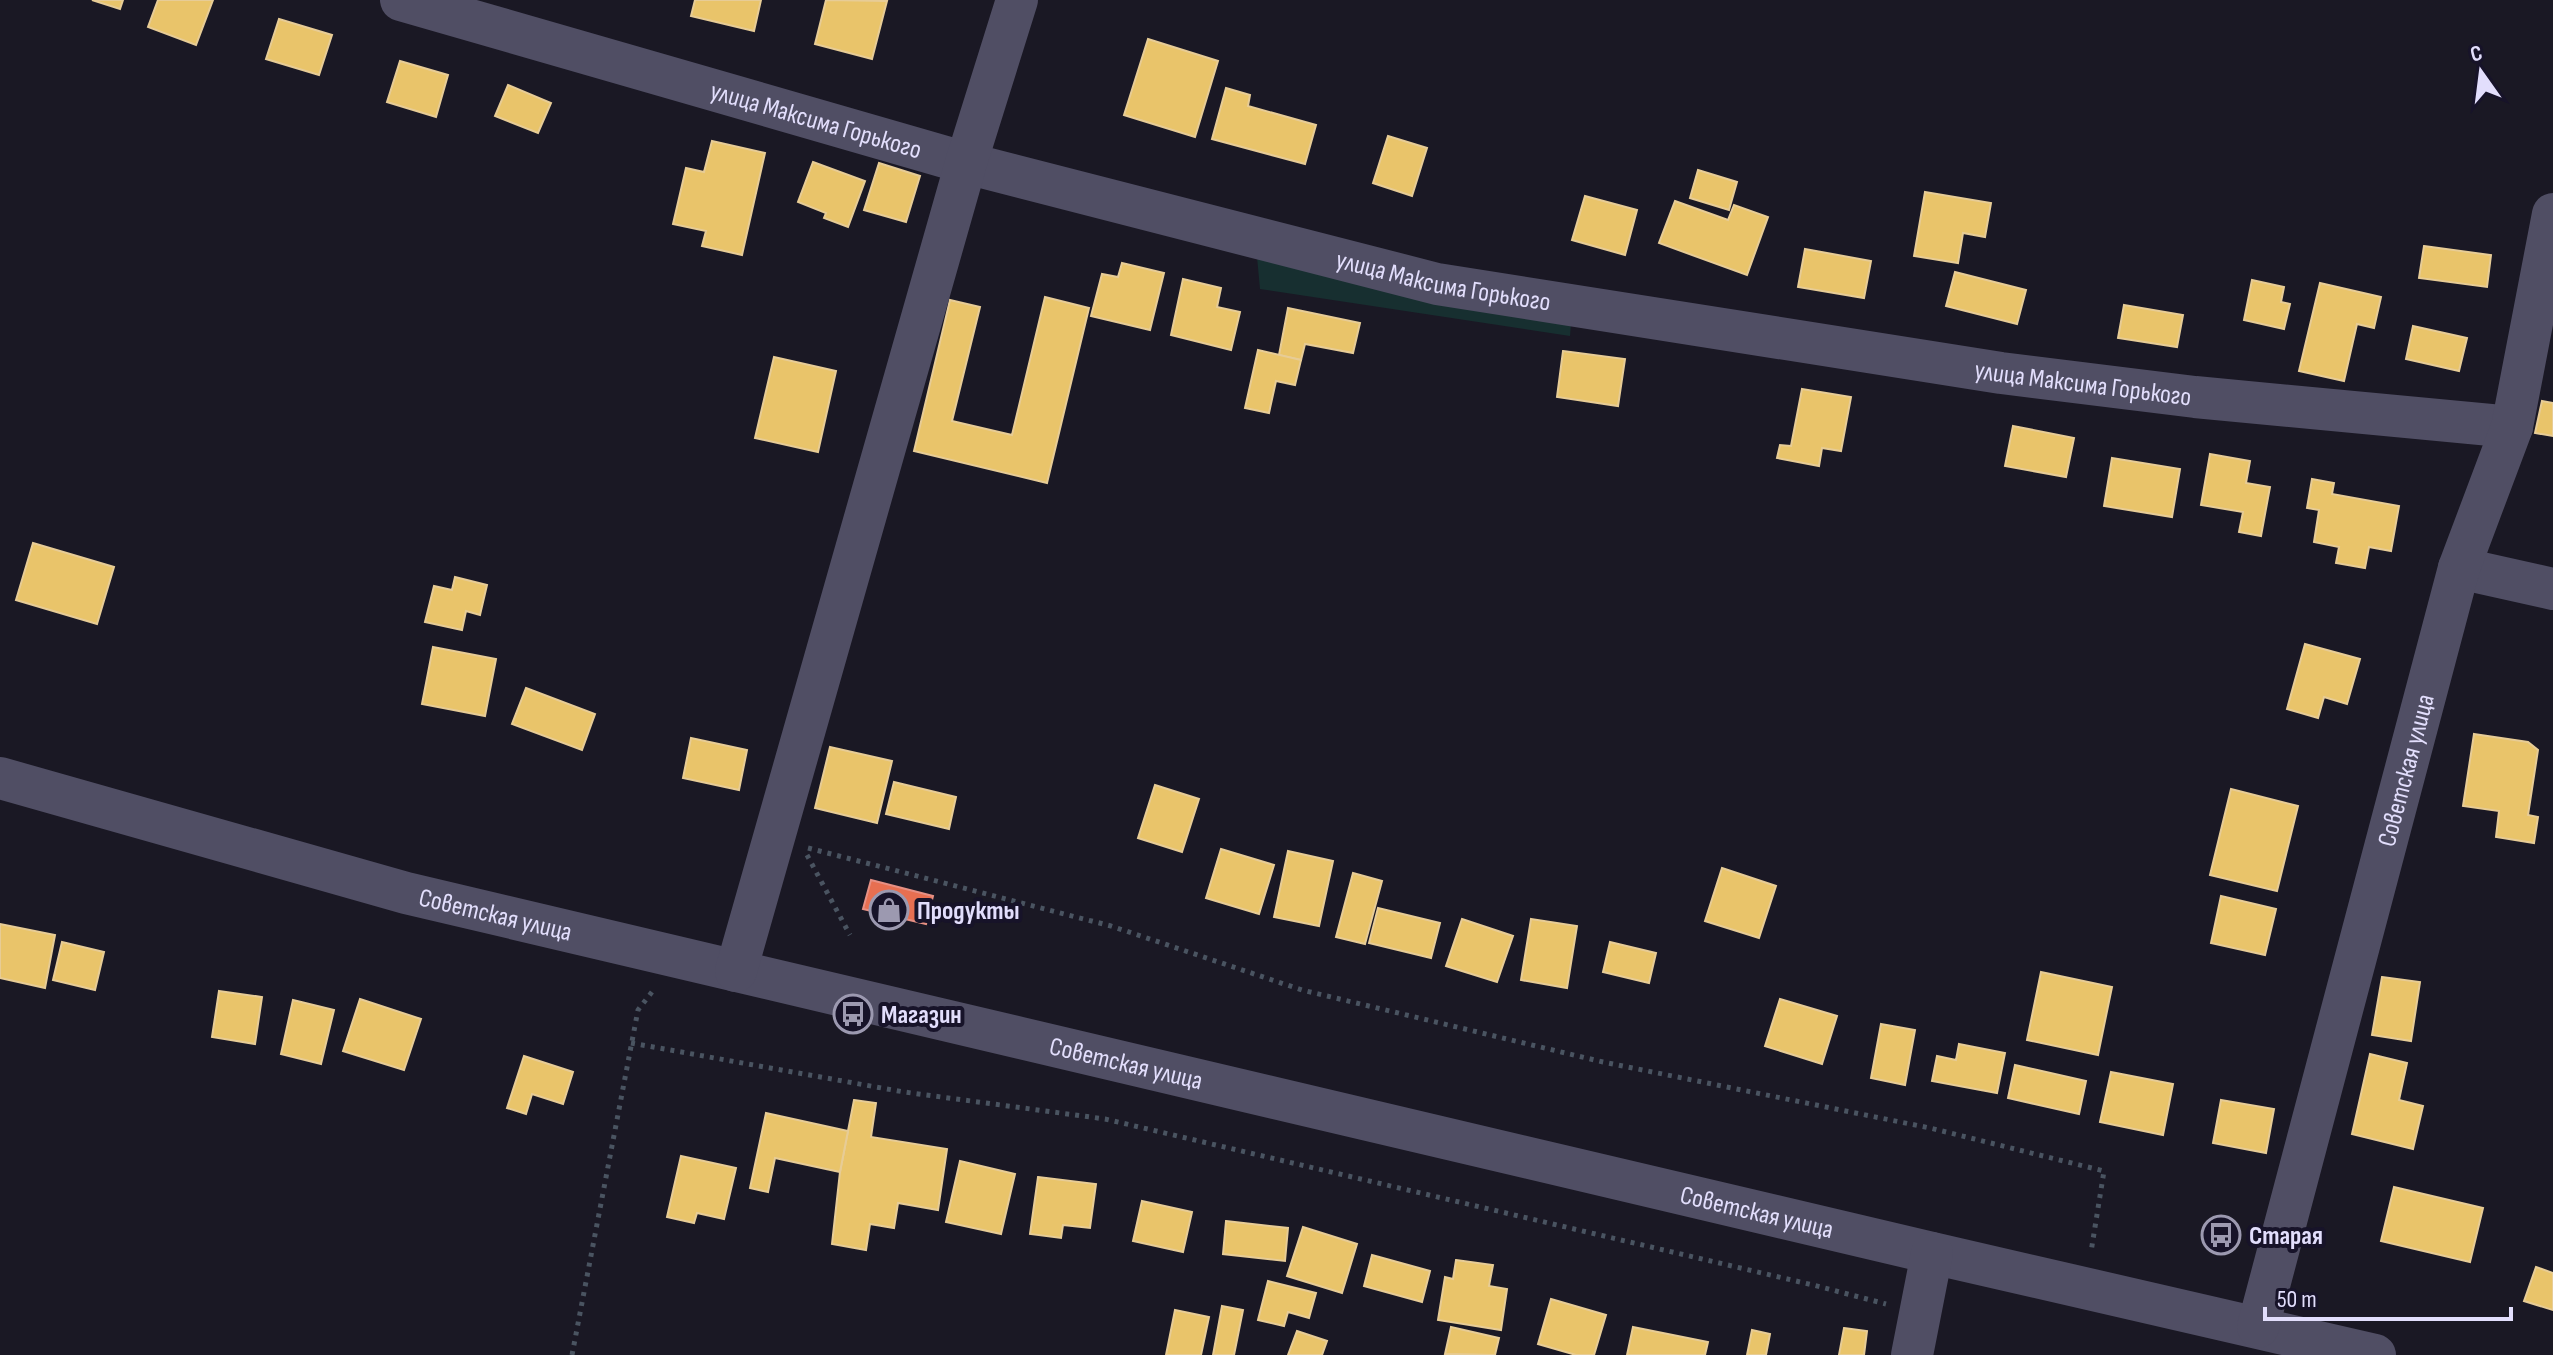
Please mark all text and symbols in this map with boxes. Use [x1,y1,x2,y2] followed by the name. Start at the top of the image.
[2441,32,2521,112] north arrow
[2468,40,2485,69] text: С
[706,76,925,166] street label: улица Максима Горького
[1332,245,1553,319] street label: улица Максима Горького
[1972,355,2193,413] street label: улица Максима Горького
[2372,691,2442,850] street label: Советская улица
[416,883,575,949] street label: Советская улица
[868,889,910,931] shop icon: Продукты
[917,896,1020,927] place label: Продукты
[832,993,874,1035] bus stop icon: Магазин
[881,1000,962,1031] place label: Магазин
[1046,1031,1206,1097] street label: Советская улица
[1677,1180,1836,1246] street label: Советская улица
[2200,1214,2242,1256] bus stop icon: Старая
[2249,1221,2323,1252] place label: Старая
[2265,1271,2511,1321] scale bar
[2277,1285,2317,1314] text: 50 m

